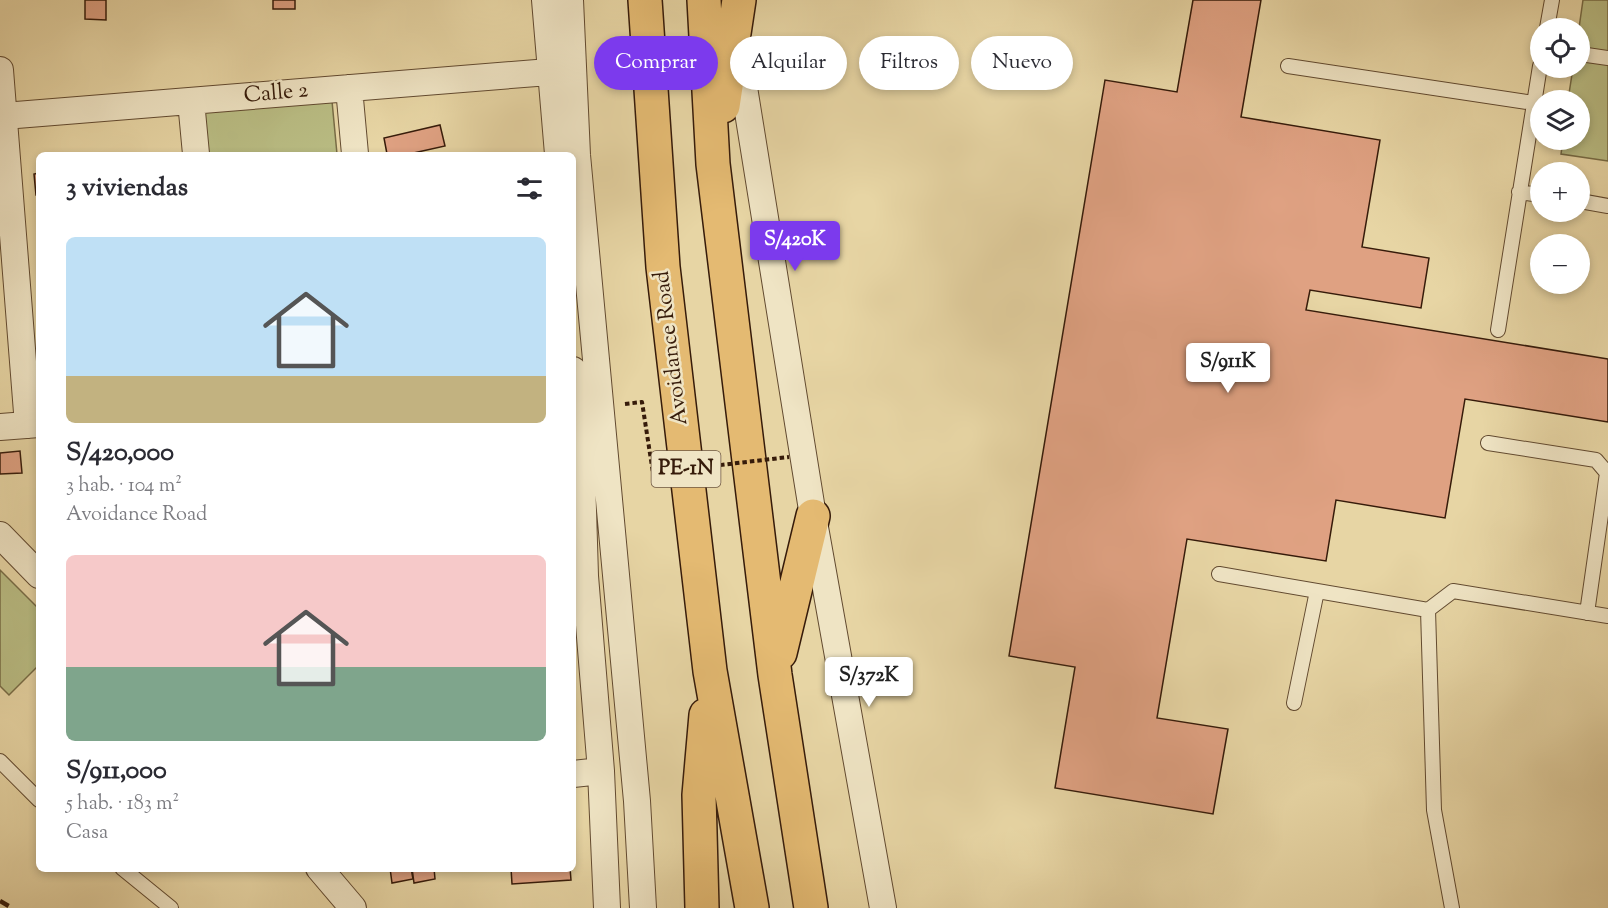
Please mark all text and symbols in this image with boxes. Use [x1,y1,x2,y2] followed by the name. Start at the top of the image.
[1530,18,1590,294] map controls
[1530,18,1590,78] button: locate
[594,36,718,90] chip: Comprar
[730,36,847,90] chip: Alquilar
[859,36,959,90] chip: Filtros
[971,36,1073,90] chip: Nuevo
[242,75,310,113] street label: Calle 2
[1530,90,1590,150] button: layers
[1530,162,1590,222] button: +
[66,170,188,207] text: 3 viviendas
[513,172,546,205] icon: filters
[746,221,844,272] pin: S/420K
[764,226,826,255] text: S/420K
[1530,234,1590,294] button: −
[647,269,697,427] street label: Avoidance Road
[252,276,360,384] icon: home
[1179,343,1277,394] pin: S/911K
[1200,348,1256,377] text: S/911K
[66,435,174,472] text: S/420,000
[652,451,720,487] road number: PE-1N
[66,472,182,501] text: 3 hab. · 104 m²
[66,501,207,530] text: Avoidance Road
[252,594,360,702] icon: home
[820,657,918,708] pin: S/372K
[839,662,899,691] text: S/372K
[66,753,167,790] text: S/911,000
[66,790,179,819] text: 5 hab. · 183 m²
[66,819,108,848] text: Casa

